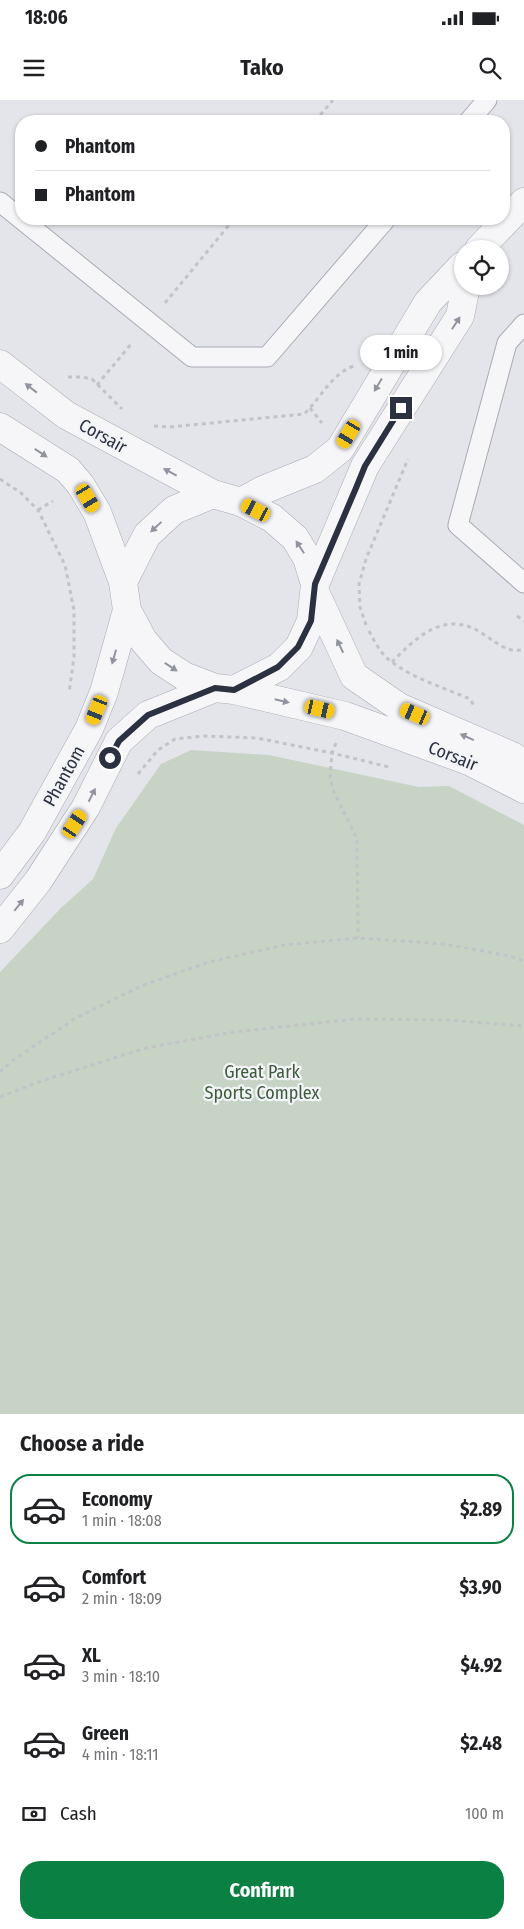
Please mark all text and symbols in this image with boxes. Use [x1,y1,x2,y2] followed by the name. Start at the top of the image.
[25,6,68,29] text: 18:06
[20,54,48,82] icon: menu
[240,54,284,81] text: Tako
[476,54,504,82] icon: search
[65,135,135,158] text: Phantom
[65,183,135,206] text: Phantom
[454,240,509,295] map controls
[454,240,509,295] button: locate
[451,316,460,330] one-way arrow
[360,336,442,370] callout: 1 min
[384,343,418,362] text: 1 min
[374,379,383,392] one-way arrow
[24,383,38,393] one-way arrow
[390,397,412,419] route end
[75,414,131,458] street label: Corsair
[334,417,363,451] car
[34,448,48,458] one-way arrow
[163,468,177,476] one-way arrow
[73,481,102,515] car
[239,497,272,523] car
[151,521,163,533] one-way arrow
[295,540,305,553] one-way arrow
[335,639,343,653] one-way arrow
[110,649,118,664] one-way arrow
[164,662,178,672] one-way arrow
[84,693,109,727] car
[274,697,290,705] one-way arrow
[303,698,336,720] car
[398,701,431,727] car
[460,732,474,740] one-way arrow
[425,736,482,776] street label: Corsair
[38,742,90,810] street label: Phantom
[99,747,121,769] route start
[88,788,96,802] one-way arrow
[60,807,89,841] car
[14,899,25,912] one-way arrow
[204,1061,320,1104] park label: Great Park Sports Complex
[20,1430,144,1457] text: Choose a ride
[22,1487,67,1532] icon: car
[82,1488,152,1511] text: Economy
[460,1498,502,1521] text: $2.89
[82,1511,162,1530] text: 1 min · 18:08
[22,1565,67,1610] icon: car
[82,1566,146,1589] text: Comfort
[459,1576,502,1599] text: $3.90
[82,1589,162,1608] text: 2 min · 18:09
[22,1643,67,1688] icon: car
[82,1644,101,1667] text: XL
[460,1654,502,1677] text: $4.92
[82,1667,160,1686] text: 3 min · 18:10
[22,1721,67,1766] icon: car
[82,1722,129,1745] text: Green
[460,1732,502,1755] text: $2.48
[82,1745,158,1764] text: 4 min · 18:11
[20,1800,48,1828] icon: cash
[60,1802,97,1825] text: Cash
[465,1804,504,1823] text: 100 m
[20,1861,504,1919] button: Confirm

